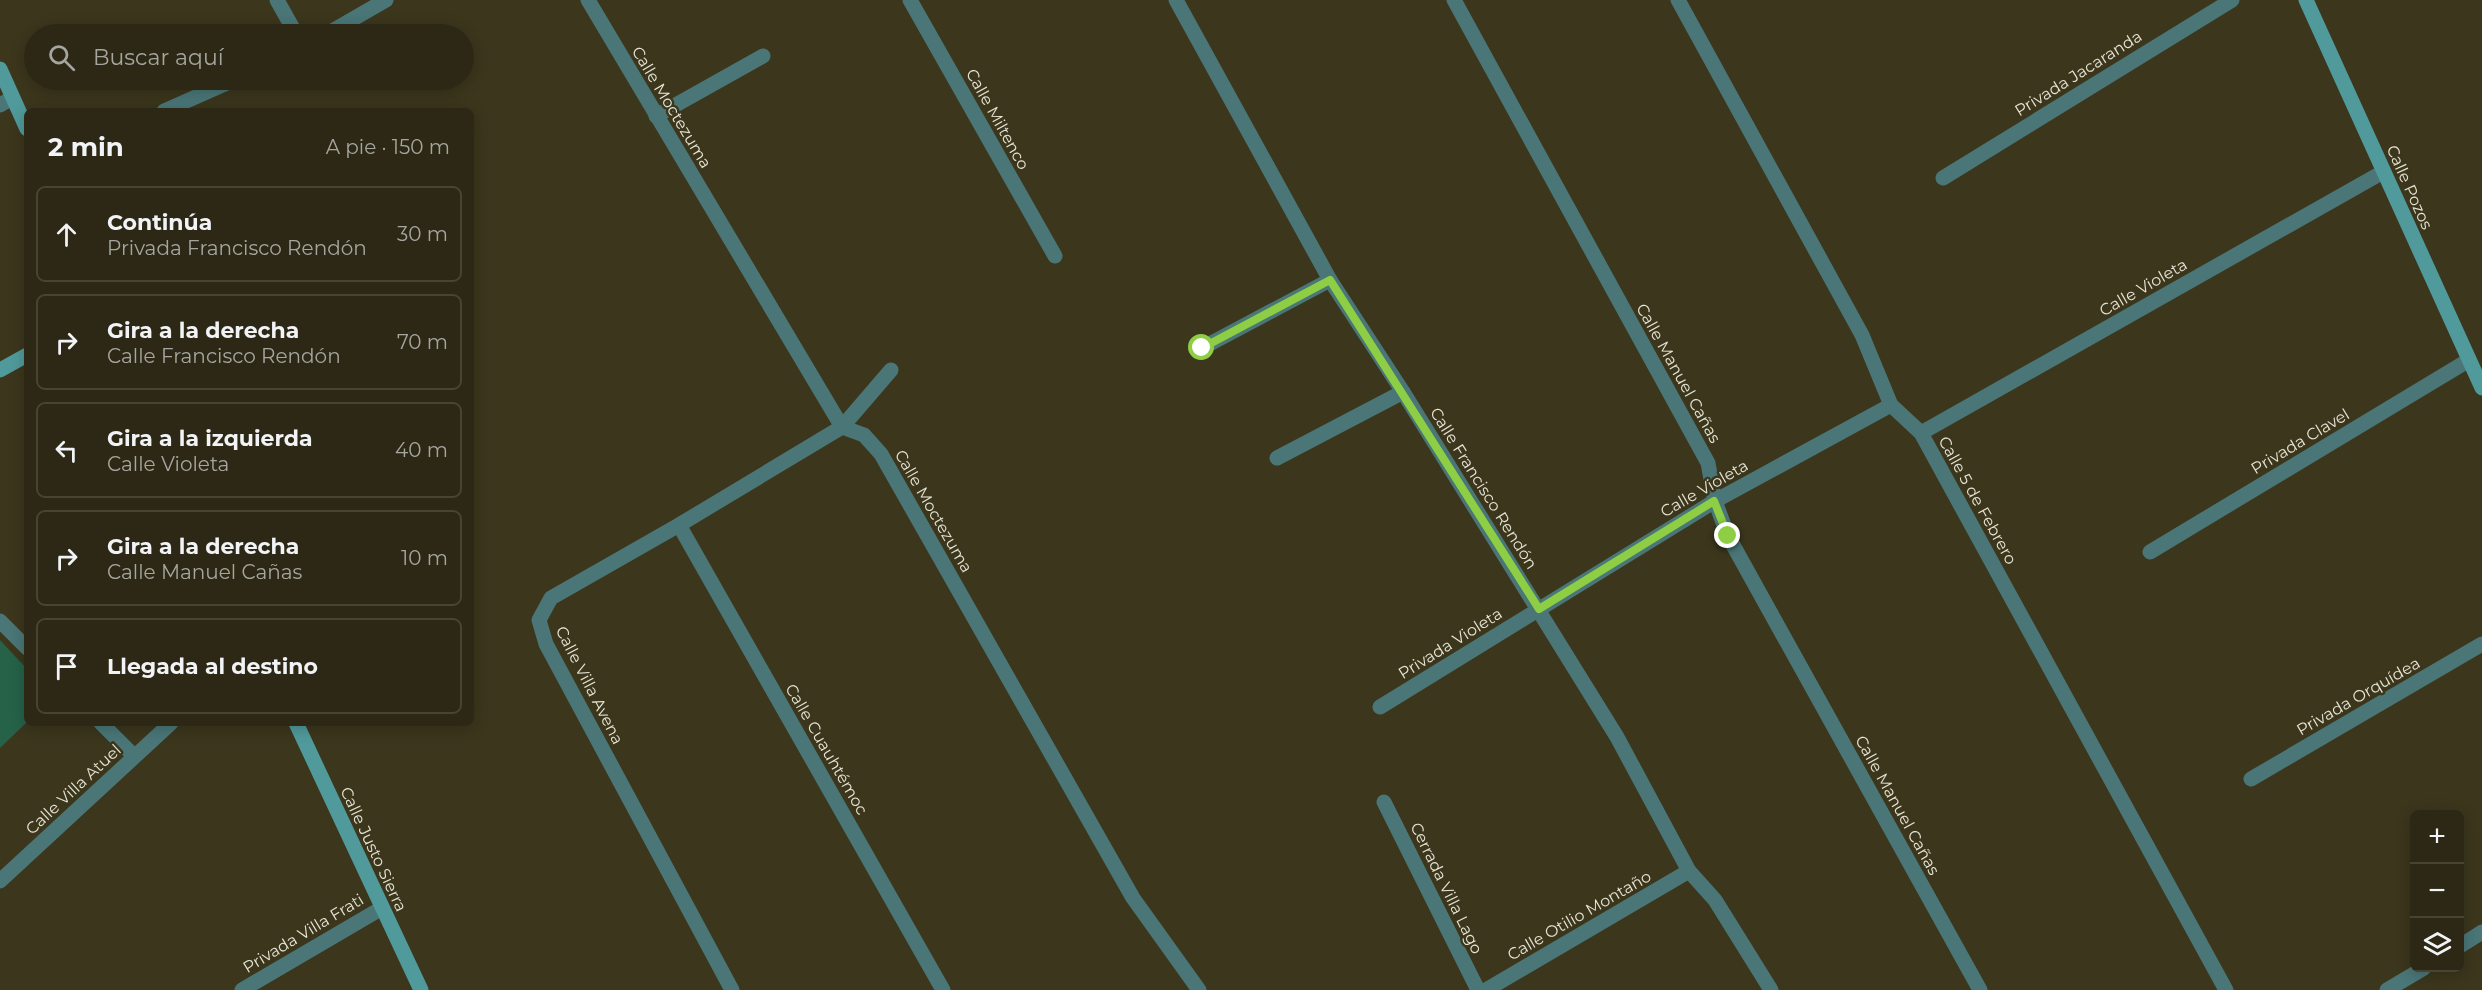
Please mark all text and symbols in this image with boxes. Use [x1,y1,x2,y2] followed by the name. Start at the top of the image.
[24,24,474,90] search box
[2011,27,2145,120] street label: Privada Jacaranda
[45,41,78,74] icon: search
[628,43,715,172] street label: Calle Moctezuma
[93,44,224,71] text: Buscar aquí
[962,65,1033,173] street label: Calle Miltenco
[48,131,124,163] text: 2 min
[326,135,450,159] text: A pie · 150 m
[2383,142,2437,232] street label: Calle Pozos
[107,209,212,236] text: Continúa
[50,218,83,251] icon: ahead
[397,222,448,246] text: 30 m
[107,236,367,260] text: Privada Francisco Rendón
[2096,255,2190,320] street label: Calle Violeta
[1632,300,1725,446] street label: Calle Manuel Cañas
[107,317,299,344] text: Gira a la derecha
[50,326,83,359] icon: right
[397,330,448,354] text: 70 m
[1188,334,1214,360] route start
[107,344,341,368] text: Calle Francisco Rendón
[1426,404,1541,573] street label: Calle Francisco Rendón
[2248,405,2353,478] street label: Privada Clavel
[107,425,313,452] text: Gira a la izquierda
[1934,433,2021,568] street label: Calle 5 de Febrero
[50,434,83,467] icon: left
[395,438,448,462] text: 40 m
[891,446,976,576] street label: Calle Moctezuma
[107,452,229,476] text: Calle Violeta
[1657,456,1751,521] street label: Calle Violeta
[1714,522,1740,548] route end
[107,533,299,560] text: Gira a la derecha
[50,542,83,575] icon: right
[401,546,448,570] text: 10 m
[107,560,302,584] text: Calle Manuel Cañas
[1395,604,1506,683] street label: Privada Violeta
[552,623,628,747] street label: Calle Villa Avena
[50,650,83,683] icon: arrive
[107,653,318,680] text: Llegada al destino
[2293,653,2423,739] street label: Privada Orquídea
[781,680,872,818] street label: Calle Cuauhtémoc
[1851,732,1944,878] street label: Calle Manuel Cañas
[22,740,125,838] street label: Calle Villa Atuel
[336,784,411,915] street label: Calle Justo Sierra
[2410,810,2464,972] map controls
[2410,810,2464,864] button: +
[1406,819,1487,957] street label: Cerrada Villa Lago
[2410,864,2464,918] button: −
[1504,866,1655,964] street label: Calle Otilio Montaño
[239,890,367,977] street label: Privada Villa Frati
[2410,918,2464,972] button: layers

